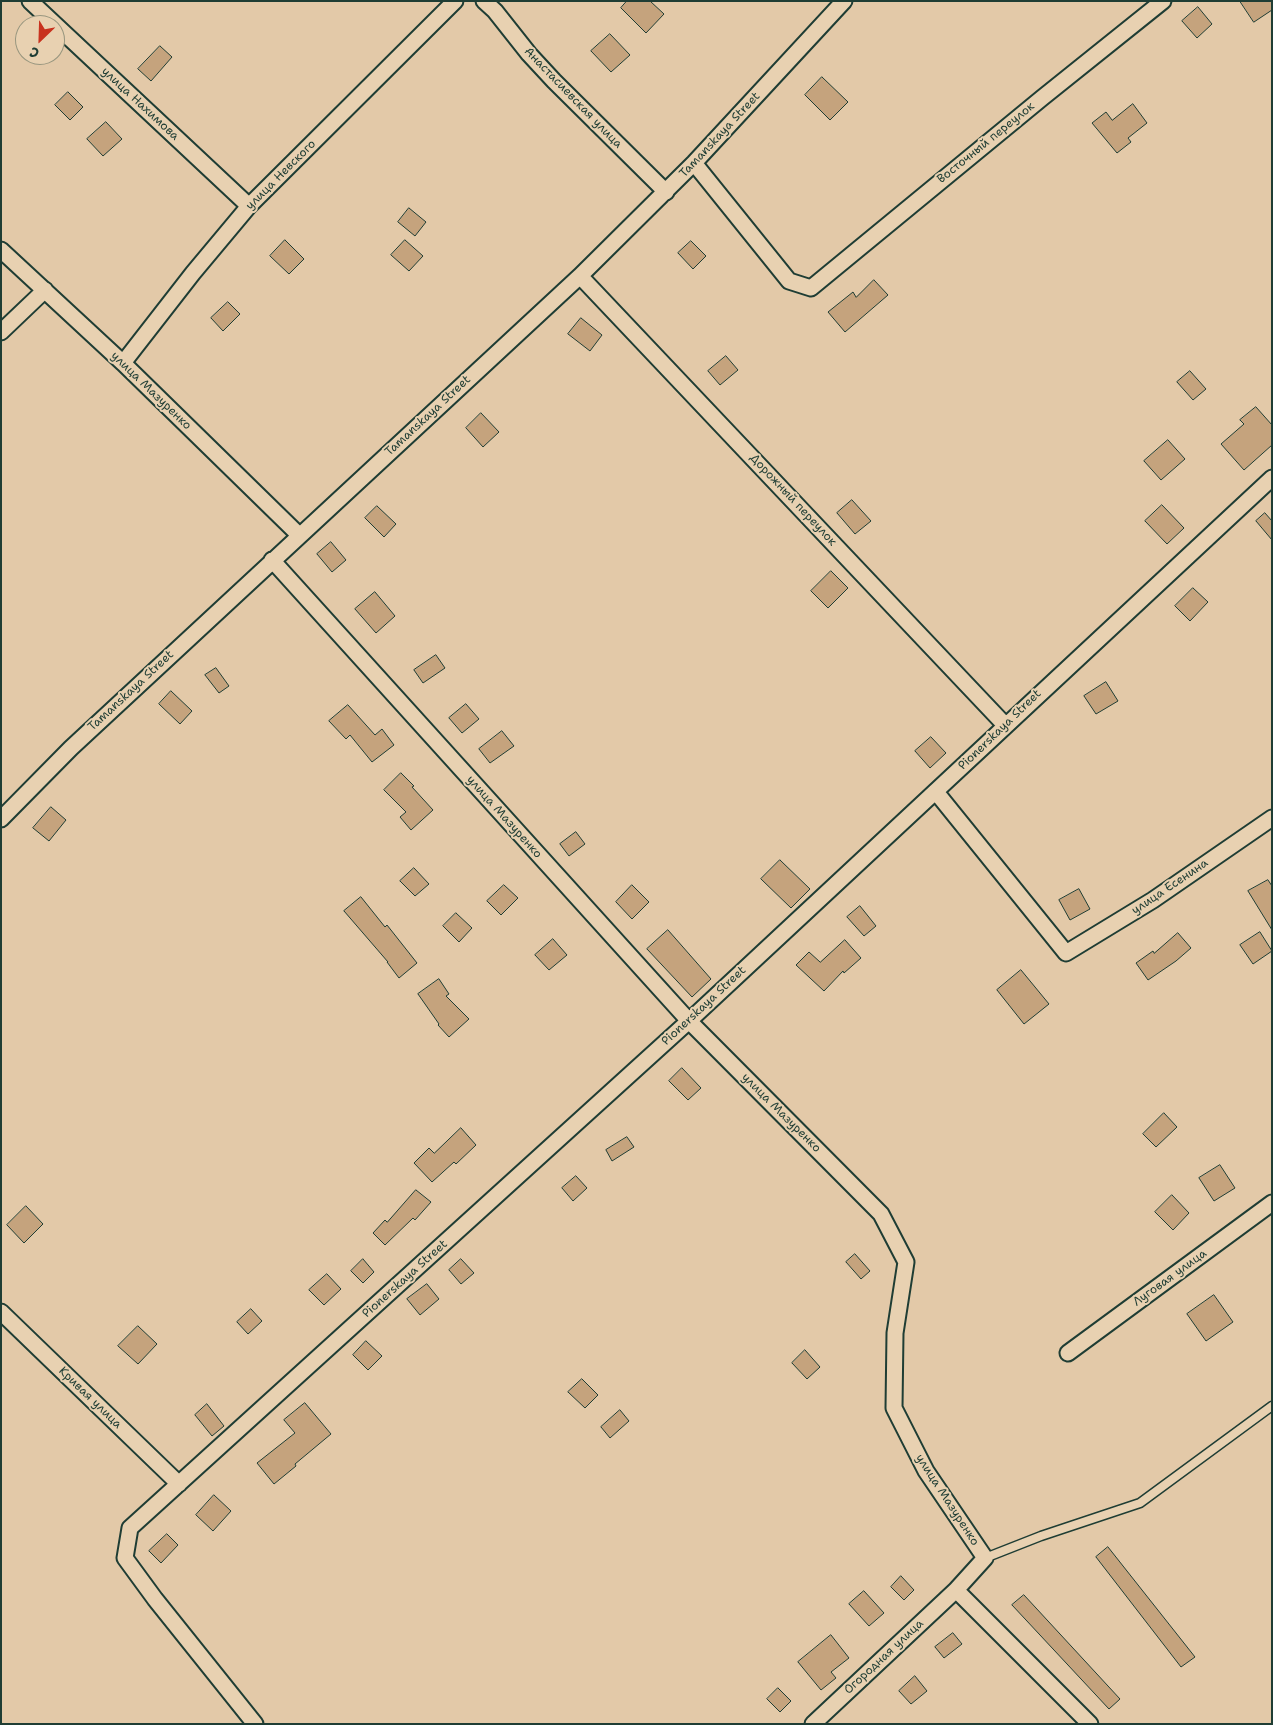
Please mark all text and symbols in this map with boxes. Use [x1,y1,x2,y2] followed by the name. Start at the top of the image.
[15,15,65,65] north arrow
[27,43,42,63] text: С
[521,44,625,152] street label: Анастасиевская улица
[98,64,182,144] street label: улица Нахимова
[677,89,763,181] street label: Tamanskaya Street
[934,99,1038,187] street label: Восточный переулок
[243,137,319,213] street label: улица Невского
[108,349,194,433] street label: улица Мазуренко
[382,373,474,459] street label: Tamanskaya Street
[747,451,839,549] street label: Дорожный переулок
[85,648,177,734] street label: Tamanskaya Street
[956,687,1044,773] street label: Pionerskaya Street
[463,773,545,861] street label: улица Мазуренко
[1129,856,1211,918] street label: улица Есенина
[659,963,749,1049] street label: Pionerskaya Street
[738,1070,824,1156] street label: улица Мазуренко
[359,1237,451,1321] street label: Pionerskaya Street
[1130,1246,1210,1310] street label: Луговая улица
[55,1364,125,1432] street label: Кривая улица
[912,1452,982,1548] street label: улица Мазуренко
[841,1617,927,1697] street label: Огородная улица

